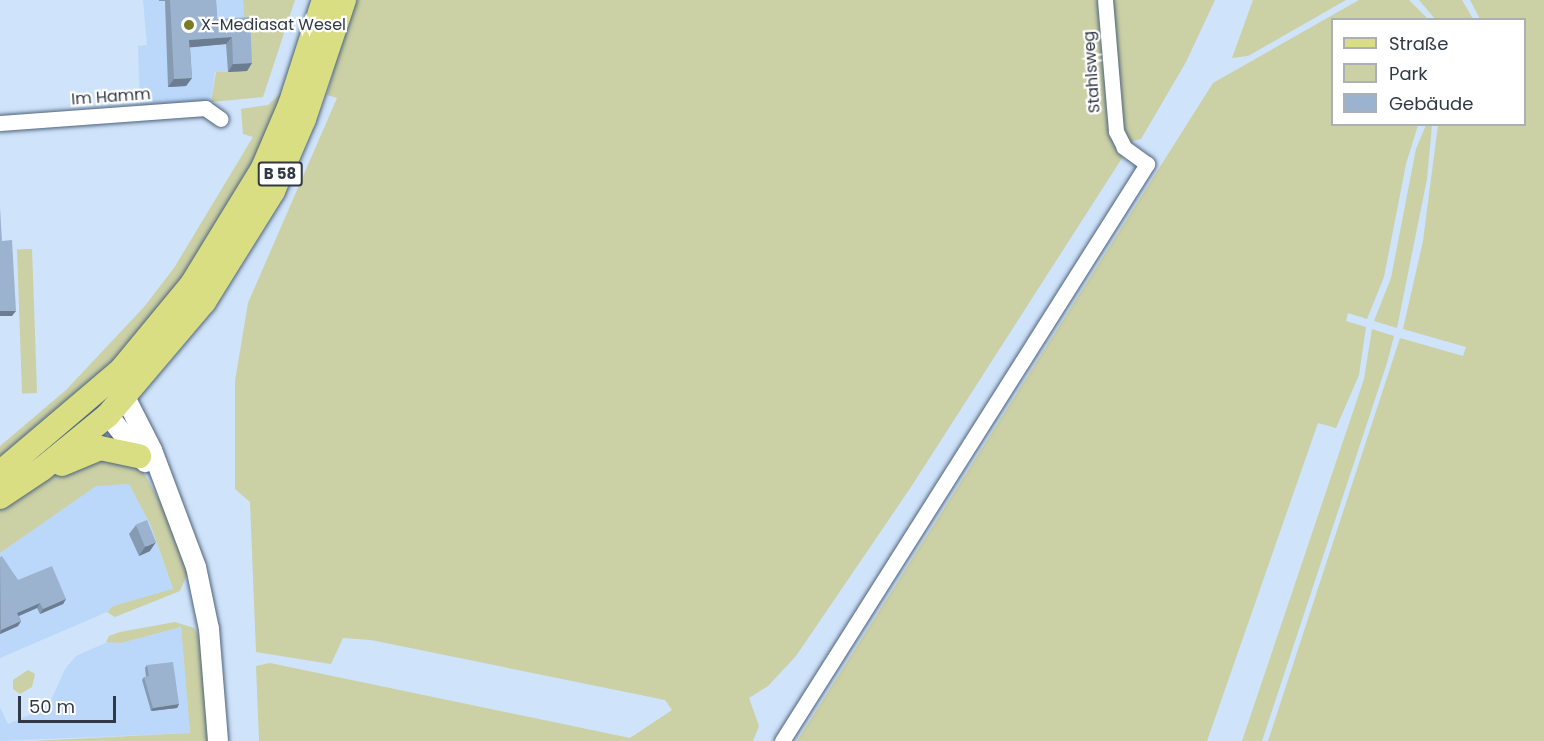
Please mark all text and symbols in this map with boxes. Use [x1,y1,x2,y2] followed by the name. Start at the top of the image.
[201,15,346,35] place label: X-Mediasat Wesel
[182,18,196,32] marker: X-Mediasat Wesel
[1331,18,1526,126] legend
[1080,30,1104,114] street label: Stahlsweg
[1389,31,1448,56] text: Straße
[1389,61,1428,86] text: Park
[71,85,151,109] street label: Im Hamm
[1389,91,1473,116] text: Gebäude
[258,162,302,186] road number: B 58
[21,684,118,722] scale bar
[29,694,75,719] text: 50 m

